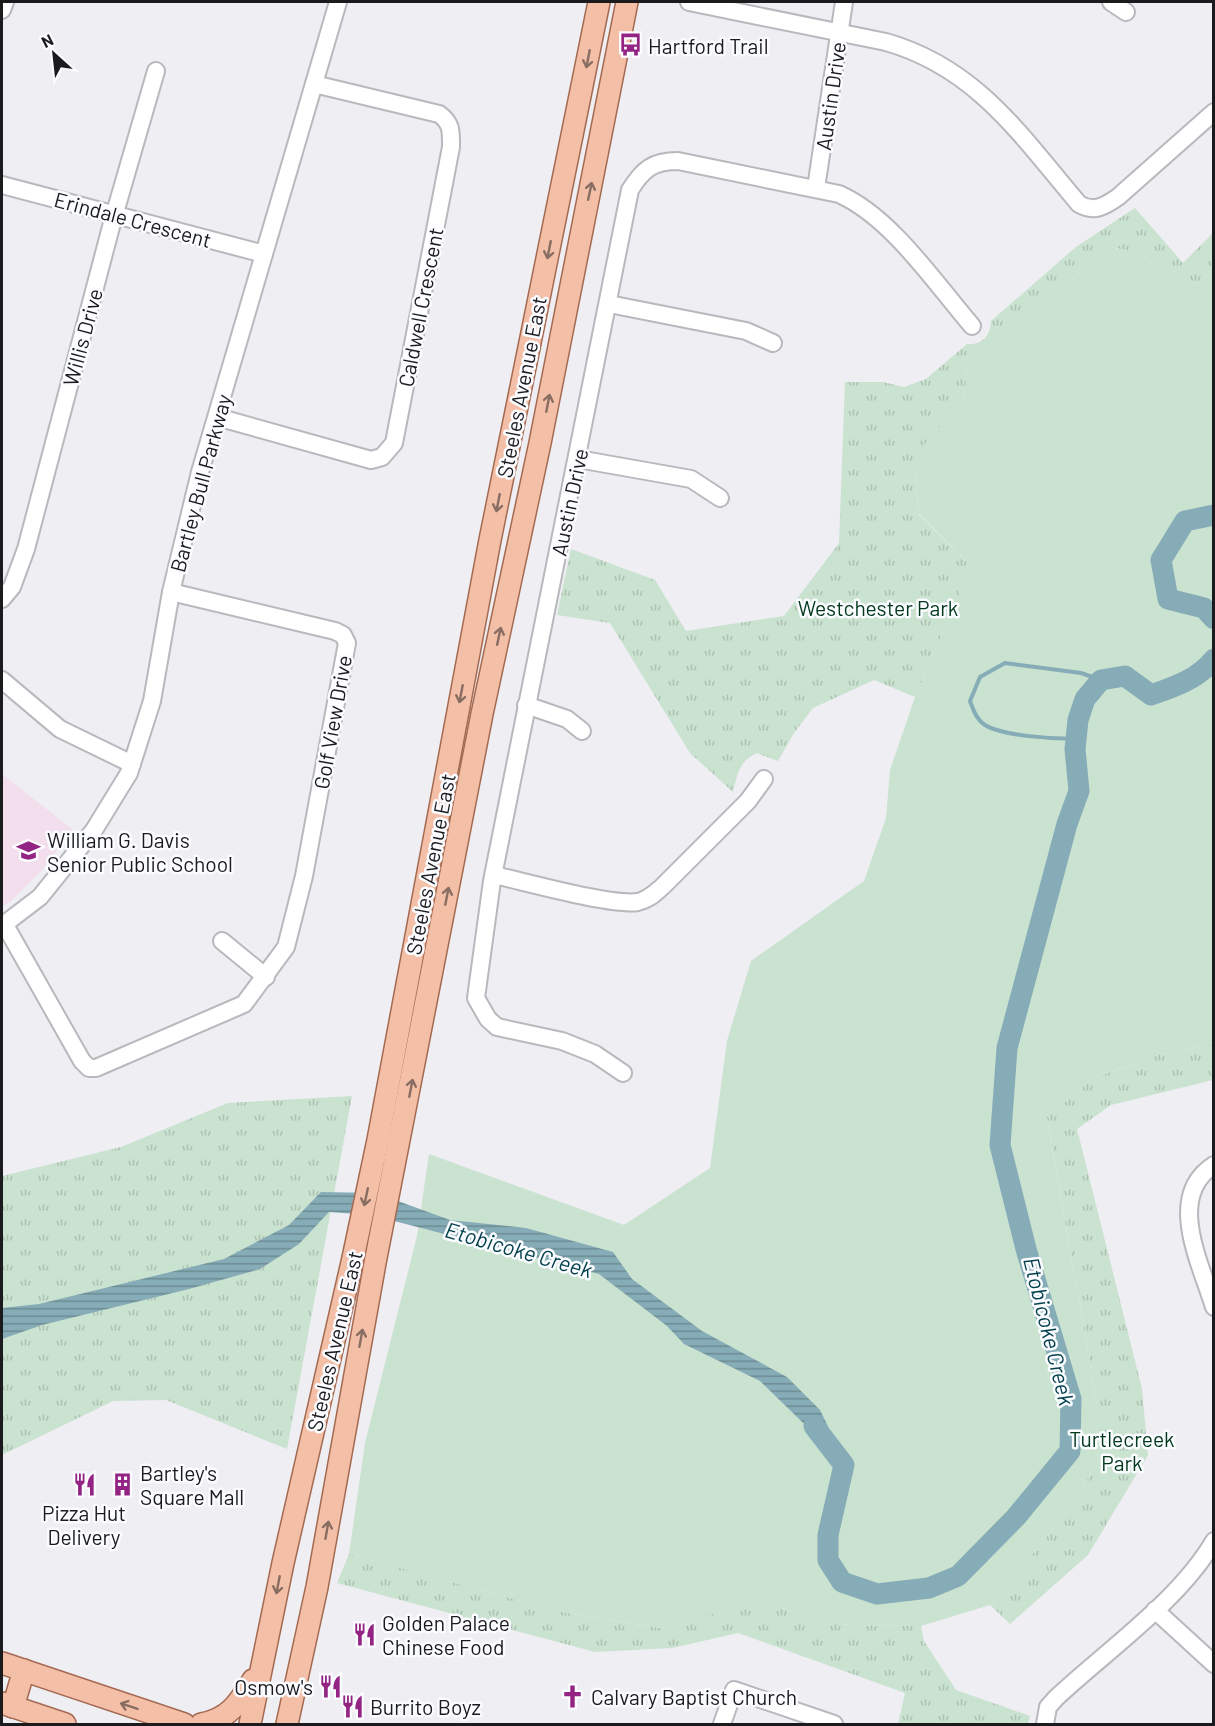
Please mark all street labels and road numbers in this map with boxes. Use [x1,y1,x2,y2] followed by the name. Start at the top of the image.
[810,40,850,152] street label: Austin Drive
[52,186,214,252] street label: Erindale Crescent
[392,225,448,389] street label: Caldwell Crescent
[57,286,107,388] street label: Willis Drive
[491,294,551,480] street label: Steeles Avenue East
[164,391,236,575] street label: Bartley Bull Parkway
[545,446,593,558] street label: Austin Drive
[308,653,356,791] street label: Golf View Drive
[400,771,460,957] street label: Steeles Avenue East
[301,1248,367,1434] street label: Steeles Avenue East

